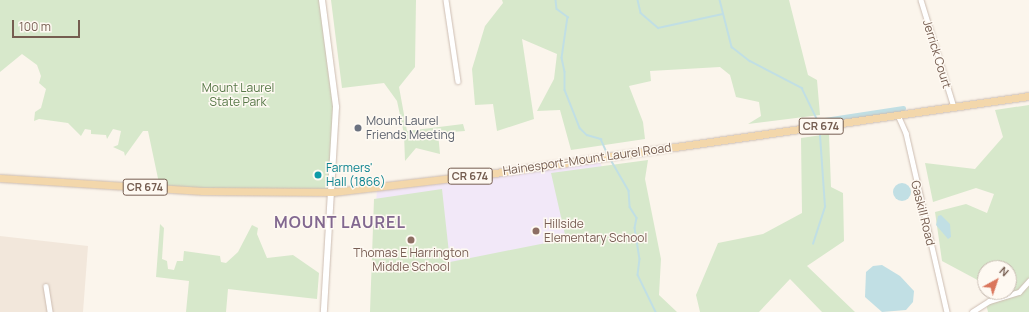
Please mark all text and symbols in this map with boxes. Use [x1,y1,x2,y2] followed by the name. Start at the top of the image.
[14,12,82,38] scale bar
[19,18,51,35] text: 100 m
[920,18,954,90] street label: Jerrick Court
[202,81,274,109] park label: Mount Laurel State Park
[366,114,455,142] place label: Mount Laurel Friends Meeting
[798,117,844,135] road number: CR 674
[353,123,363,133] marker: Mount Laurel Friends Meeting
[502,140,672,178] street label: Hainesport-Mount Laurel Road
[326,161,386,189] place label: Farmers' Hall (1866)
[447,167,493,185] road number: CR 674
[313,170,323,180] marker: Farmers' Hall (1866)
[122,178,168,196] road number: CR 674
[908,179,938,247] street label: Gaskill Road
[274,212,406,232] district label: MOUNT LAUREL
[544,217,647,245] place label: Hillside Elementary School
[531,226,541,236] marker: Hillside Elementary School
[406,235,416,245] marker: Thomas E Harrington Middle School
[353,246,469,274] place label: Thomas E Harrington Middle School
[977,260,1017,300] north arrow
[997,263,1012,279] text: N

